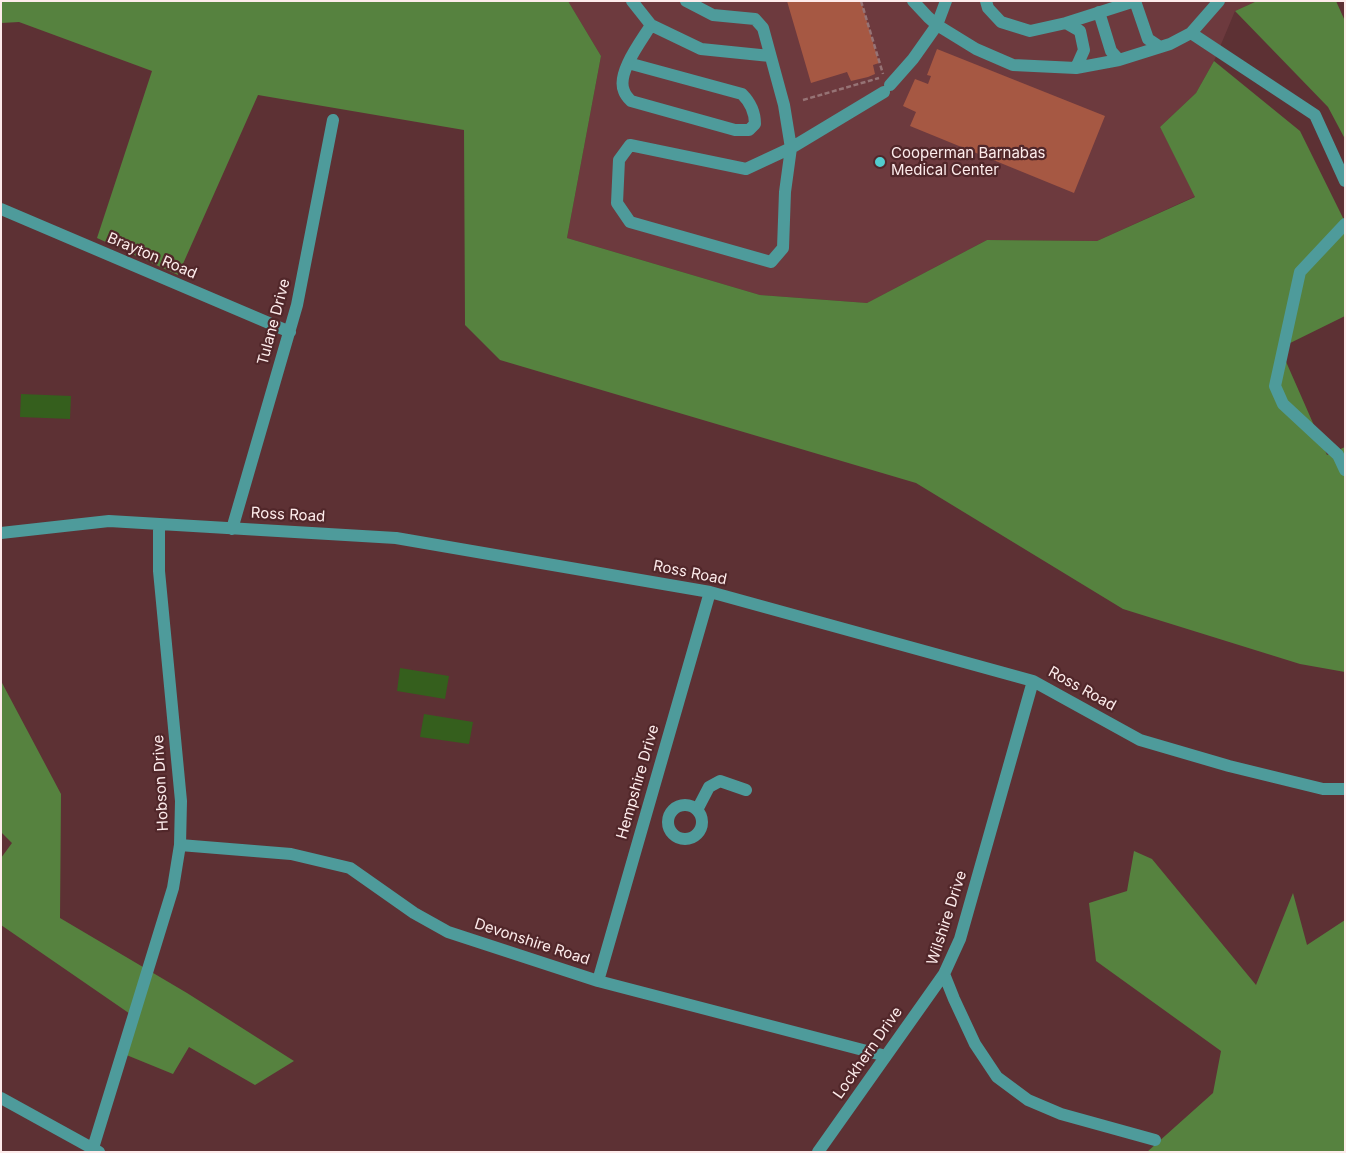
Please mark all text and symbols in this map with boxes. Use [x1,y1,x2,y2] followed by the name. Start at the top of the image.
[891,144,1045,179] place label: Cooperman Barnabas Medical Center
[873,155,887,169] marker: Cooperman Barnabas Medical Center
[105,229,199,283] street label: Brayton Road
[254,277,294,367] street label: Tulane Drive
[250,504,326,526] street label: Ross Road
[652,557,728,589] street label: Ross Road
[1045,663,1119,715] street label: Ross Road
[613,723,663,841] street label: Hempshire Drive
[149,734,173,832] street label: Hobson Drive
[923,869,971,967] street label: Wilshire Drive
[472,915,592,969] street label: Devonshire Road
[830,1004,906,1102] street label: Lockhern Drive

